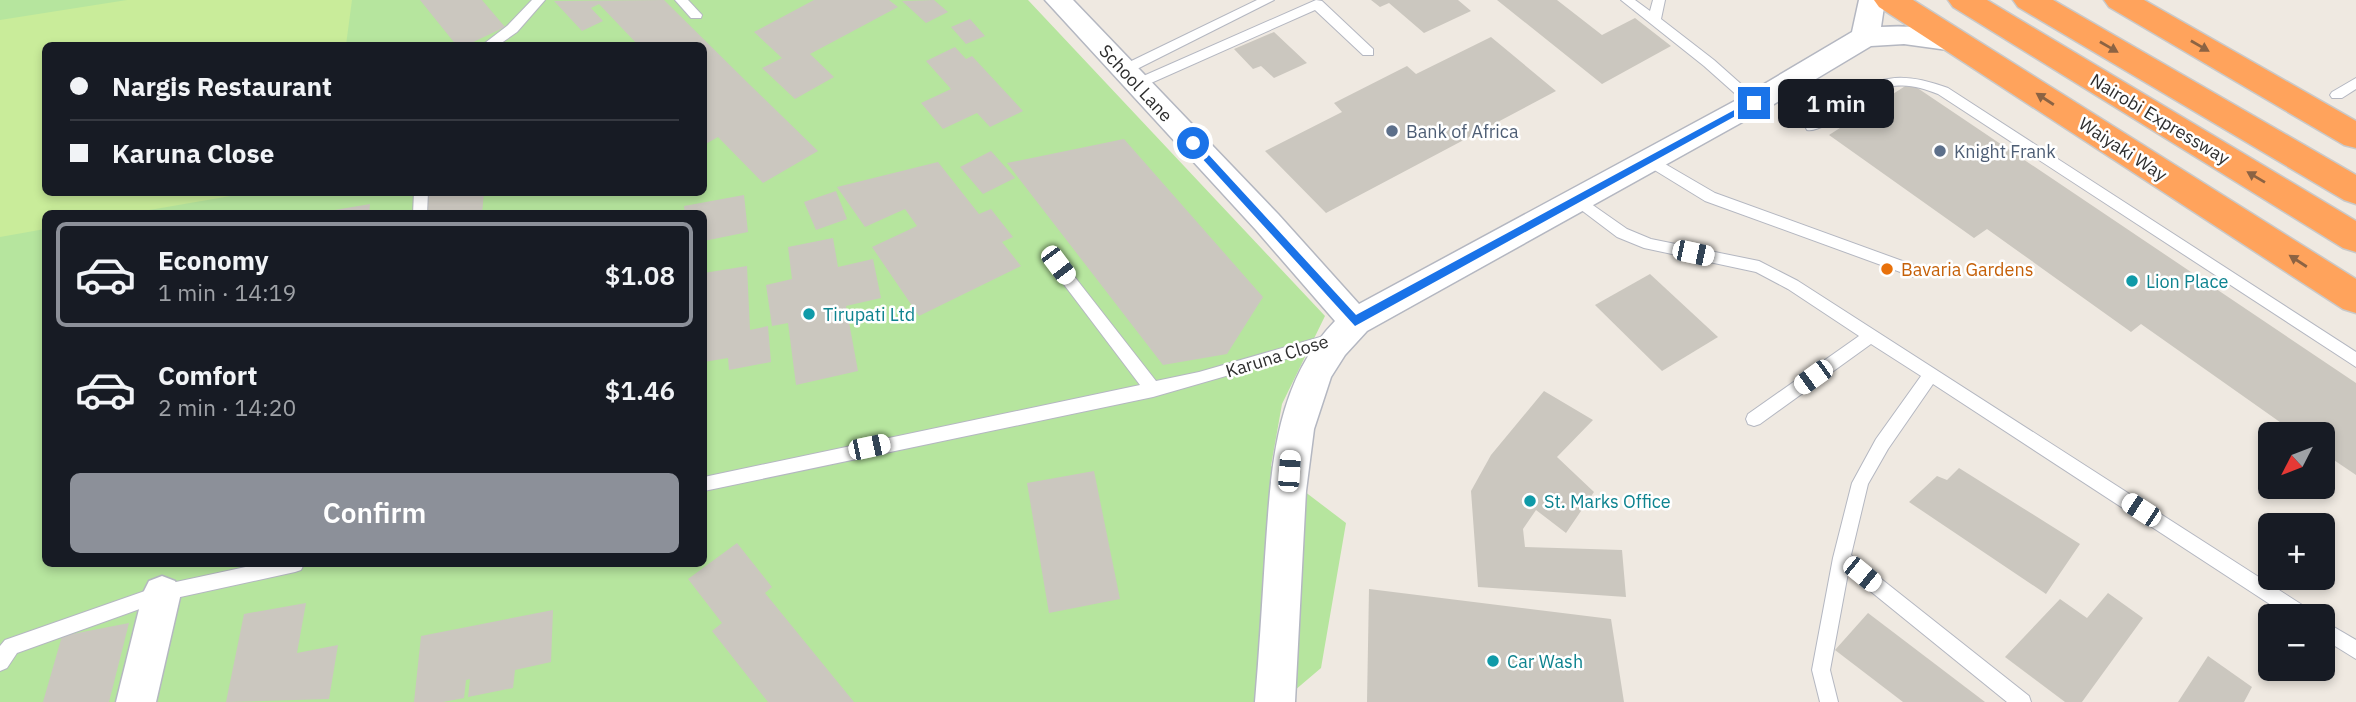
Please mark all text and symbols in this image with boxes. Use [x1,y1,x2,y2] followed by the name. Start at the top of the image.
[1094,39,1178,127] street label: School Lane
[2190,40,2210,52] one-way arrow
[2100,41,2119,53] one-way arrow
[2086,68,2234,170] street label: Nairobi Expressway
[112,69,332,103] text: Nargis Restaurant
[1778,78,1894,128] callout: 1 min
[1738,87,1770,119] route end
[1806,88,1866,118] text: 1 min
[2035,93,2054,106] one-way arrow
[2074,112,2172,186] street label: Waiyaki Way
[1406,120,1519,143] place label: Bank of Africa
[1384,123,1400,139] marker: Bank of Africa
[1177,127,1209,159] route start
[112,136,274,170] text: Karuna Close
[1954,140,2056,163] place label: Knight Frank
[1932,143,1948,159] marker: Knight Frank
[2246,171,2265,184] one-way arrow
[1671,238,1716,268] car
[1037,242,1080,288] car
[74,243,137,306] icon: car
[158,243,269,277] text: Economy
[2289,255,2308,268] one-way arrow
[605,258,675,292] text: $1.08
[1901,258,2033,281] place label: Bavaria Gardens
[1879,261,1895,277] marker: Bavaria Gardens
[2146,270,2228,293] place label: Lion Place
[2124,273,2140,289] marker: Lion Place
[158,277,296,307] text: 1 min · 14:19
[823,303,915,326] place label: Tirupati Ltd
[801,306,817,322] marker: Tirupati Ltd
[1223,329,1331,383] street label: Karuna Close
[1790,356,1837,398] car
[74,358,137,421] icon: car
[158,358,257,392] text: Comfort
[605,373,675,407] text: $1.46
[158,392,296,422] text: 2 min · 14:20
[2258,422,2334,499] north arrow
[2258,422,2335,681] map controls
[847,432,892,462] car
[1278,449,1301,493] car
[70,473,679,553] button: Confirm
[1544,490,1671,513] place label: St. Marks Office
[2118,490,2165,530] car
[1522,493,1538,509] marker: St. Marks Office
[2258,513,2335,590] button: +
[1840,553,1885,595] car
[2258,604,2335,681] button: −
[1507,650,1583,673] place label: Car Wash
[1485,653,1501,669] marker: Car Wash

